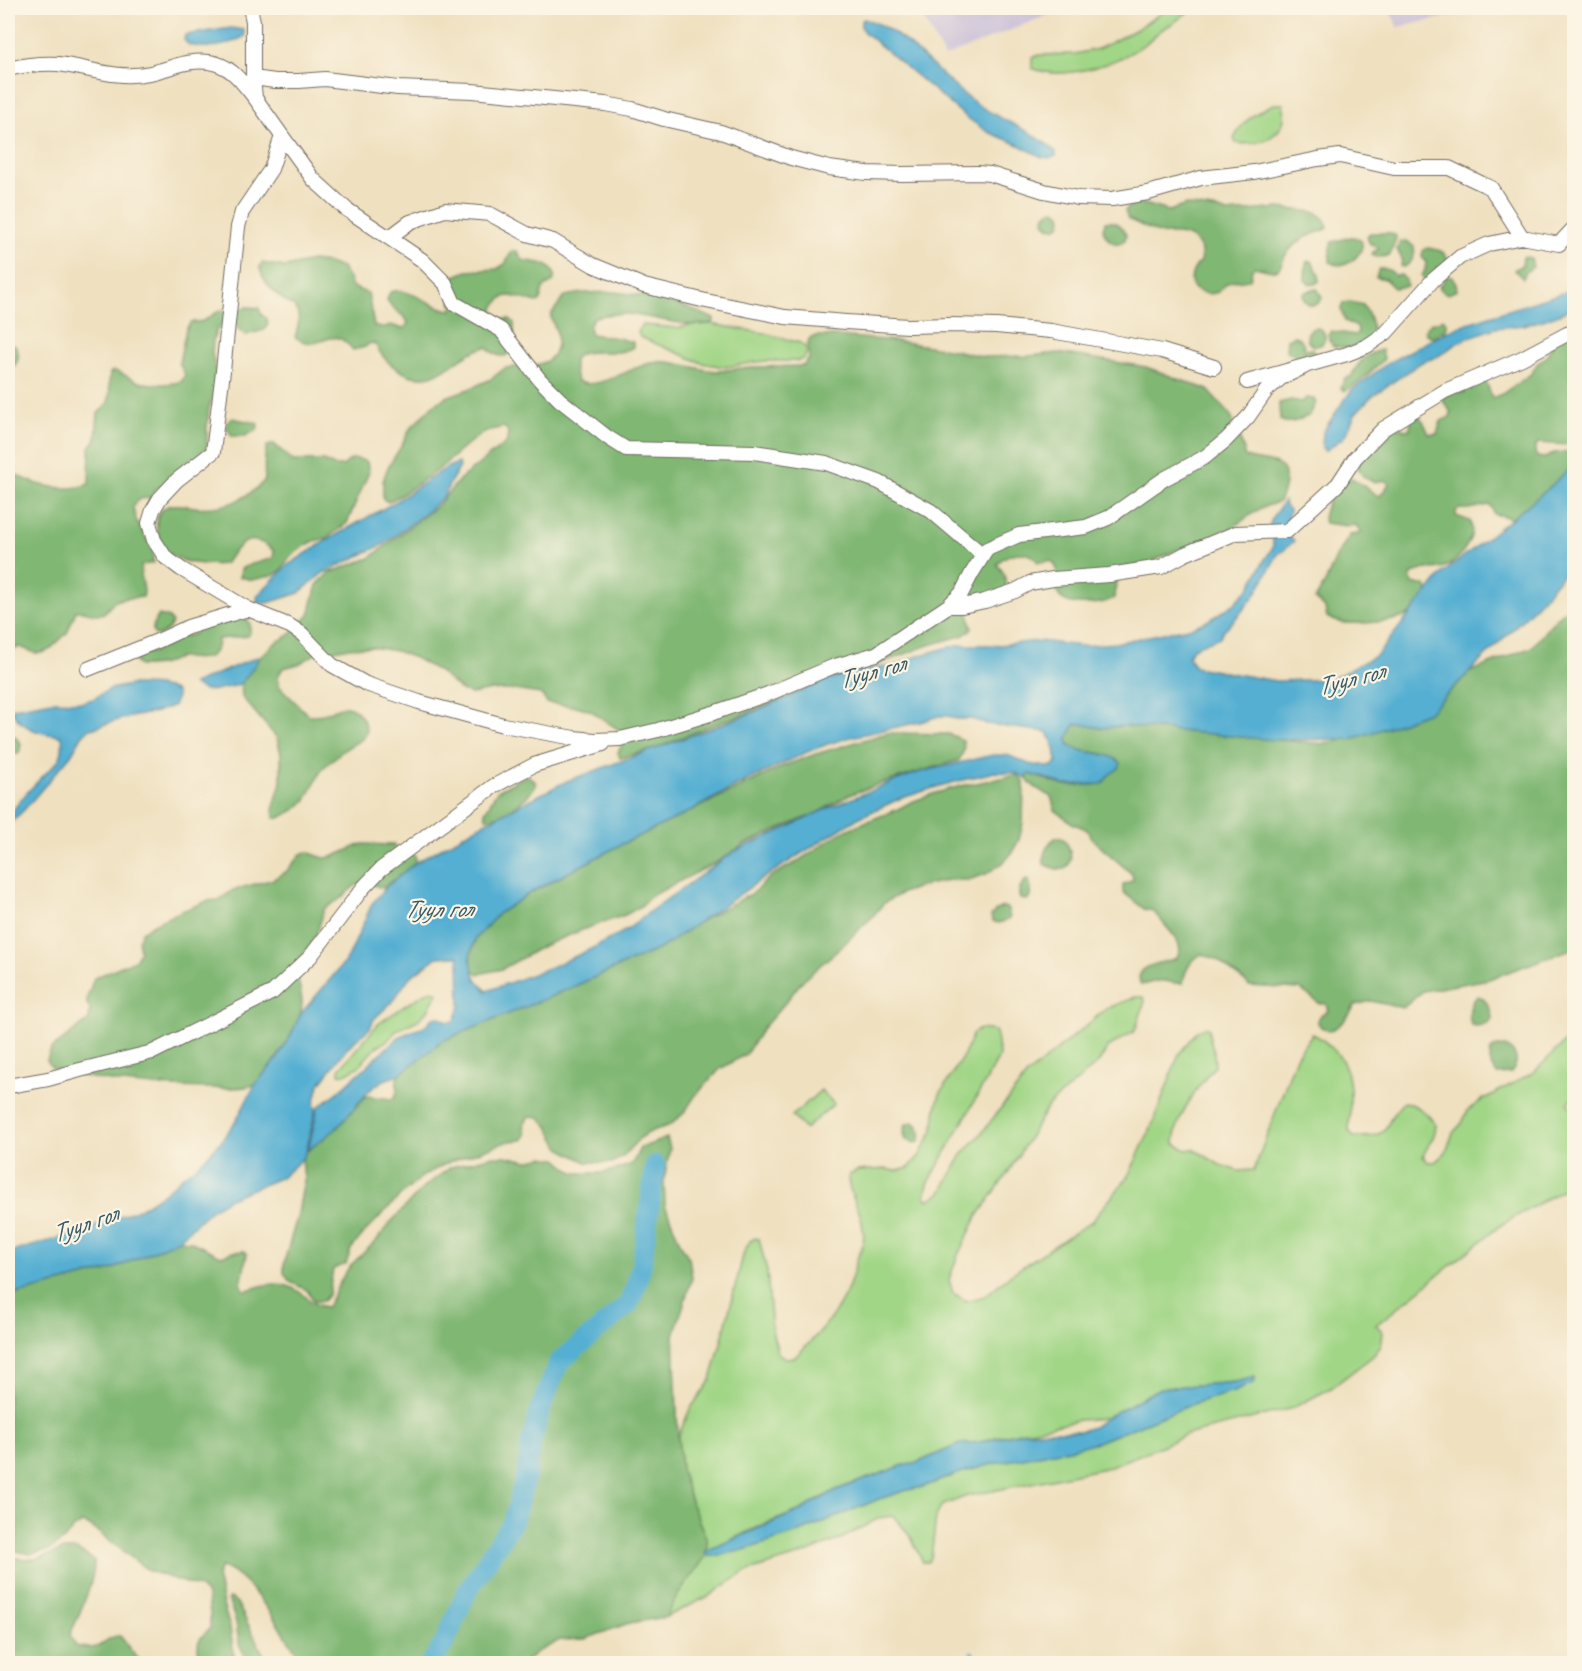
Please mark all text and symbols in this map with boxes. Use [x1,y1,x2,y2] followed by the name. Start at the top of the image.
[834,646,913,696] water label: Туул гол
[1313,653,1392,703] water label: Туул гол
[404,892,477,925] water label: Туул гол
[47,1195,126,1250] water label: Туул гол

